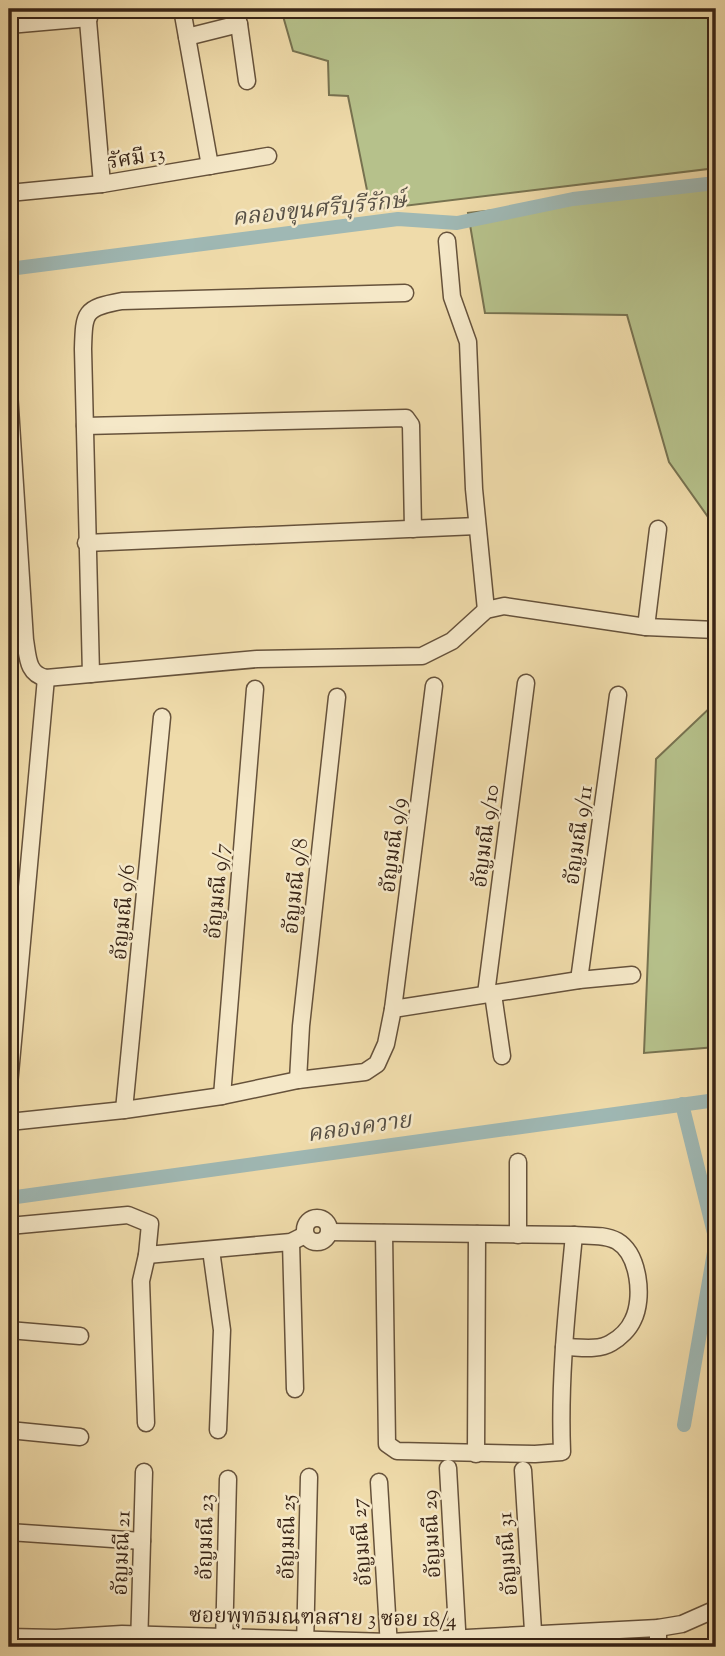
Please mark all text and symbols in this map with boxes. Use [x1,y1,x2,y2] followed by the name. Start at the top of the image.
[105,140,167,178] street label: รัศมี 13
[231,185,411,236] water label: คลองขุนศรีบุรีรักษ์
[466,783,508,890] street label: อัญมณี 9/10
[558,784,602,887] street label: อัญมณี 9/11
[374,796,416,894] street label: อัญมณี 9/9
[277,837,317,936] street label: อัญมณี 9/8
[200,842,238,940] street label: อัญมณี 9/7
[106,863,144,961] street label: อัญมณี 9/6
[305,1105,415,1152] water label: คลองควาย
[416,1489,450,1579] street label: อัญมณี 29
[191,1494,223,1581] street label: อัญมณี 23
[273,1494,305,1580] street label: อัญมณี 25
[345,1496,381,1587] street label: อัญมณี 27
[107,1510,139,1596] street label: อัญมณี 21
[491,1511,527,1597] street label: อัญมณี 31
[189,1602,457,1636] street label: ซอยพุทธมณฑลสาย 3 ซอย 18/4

